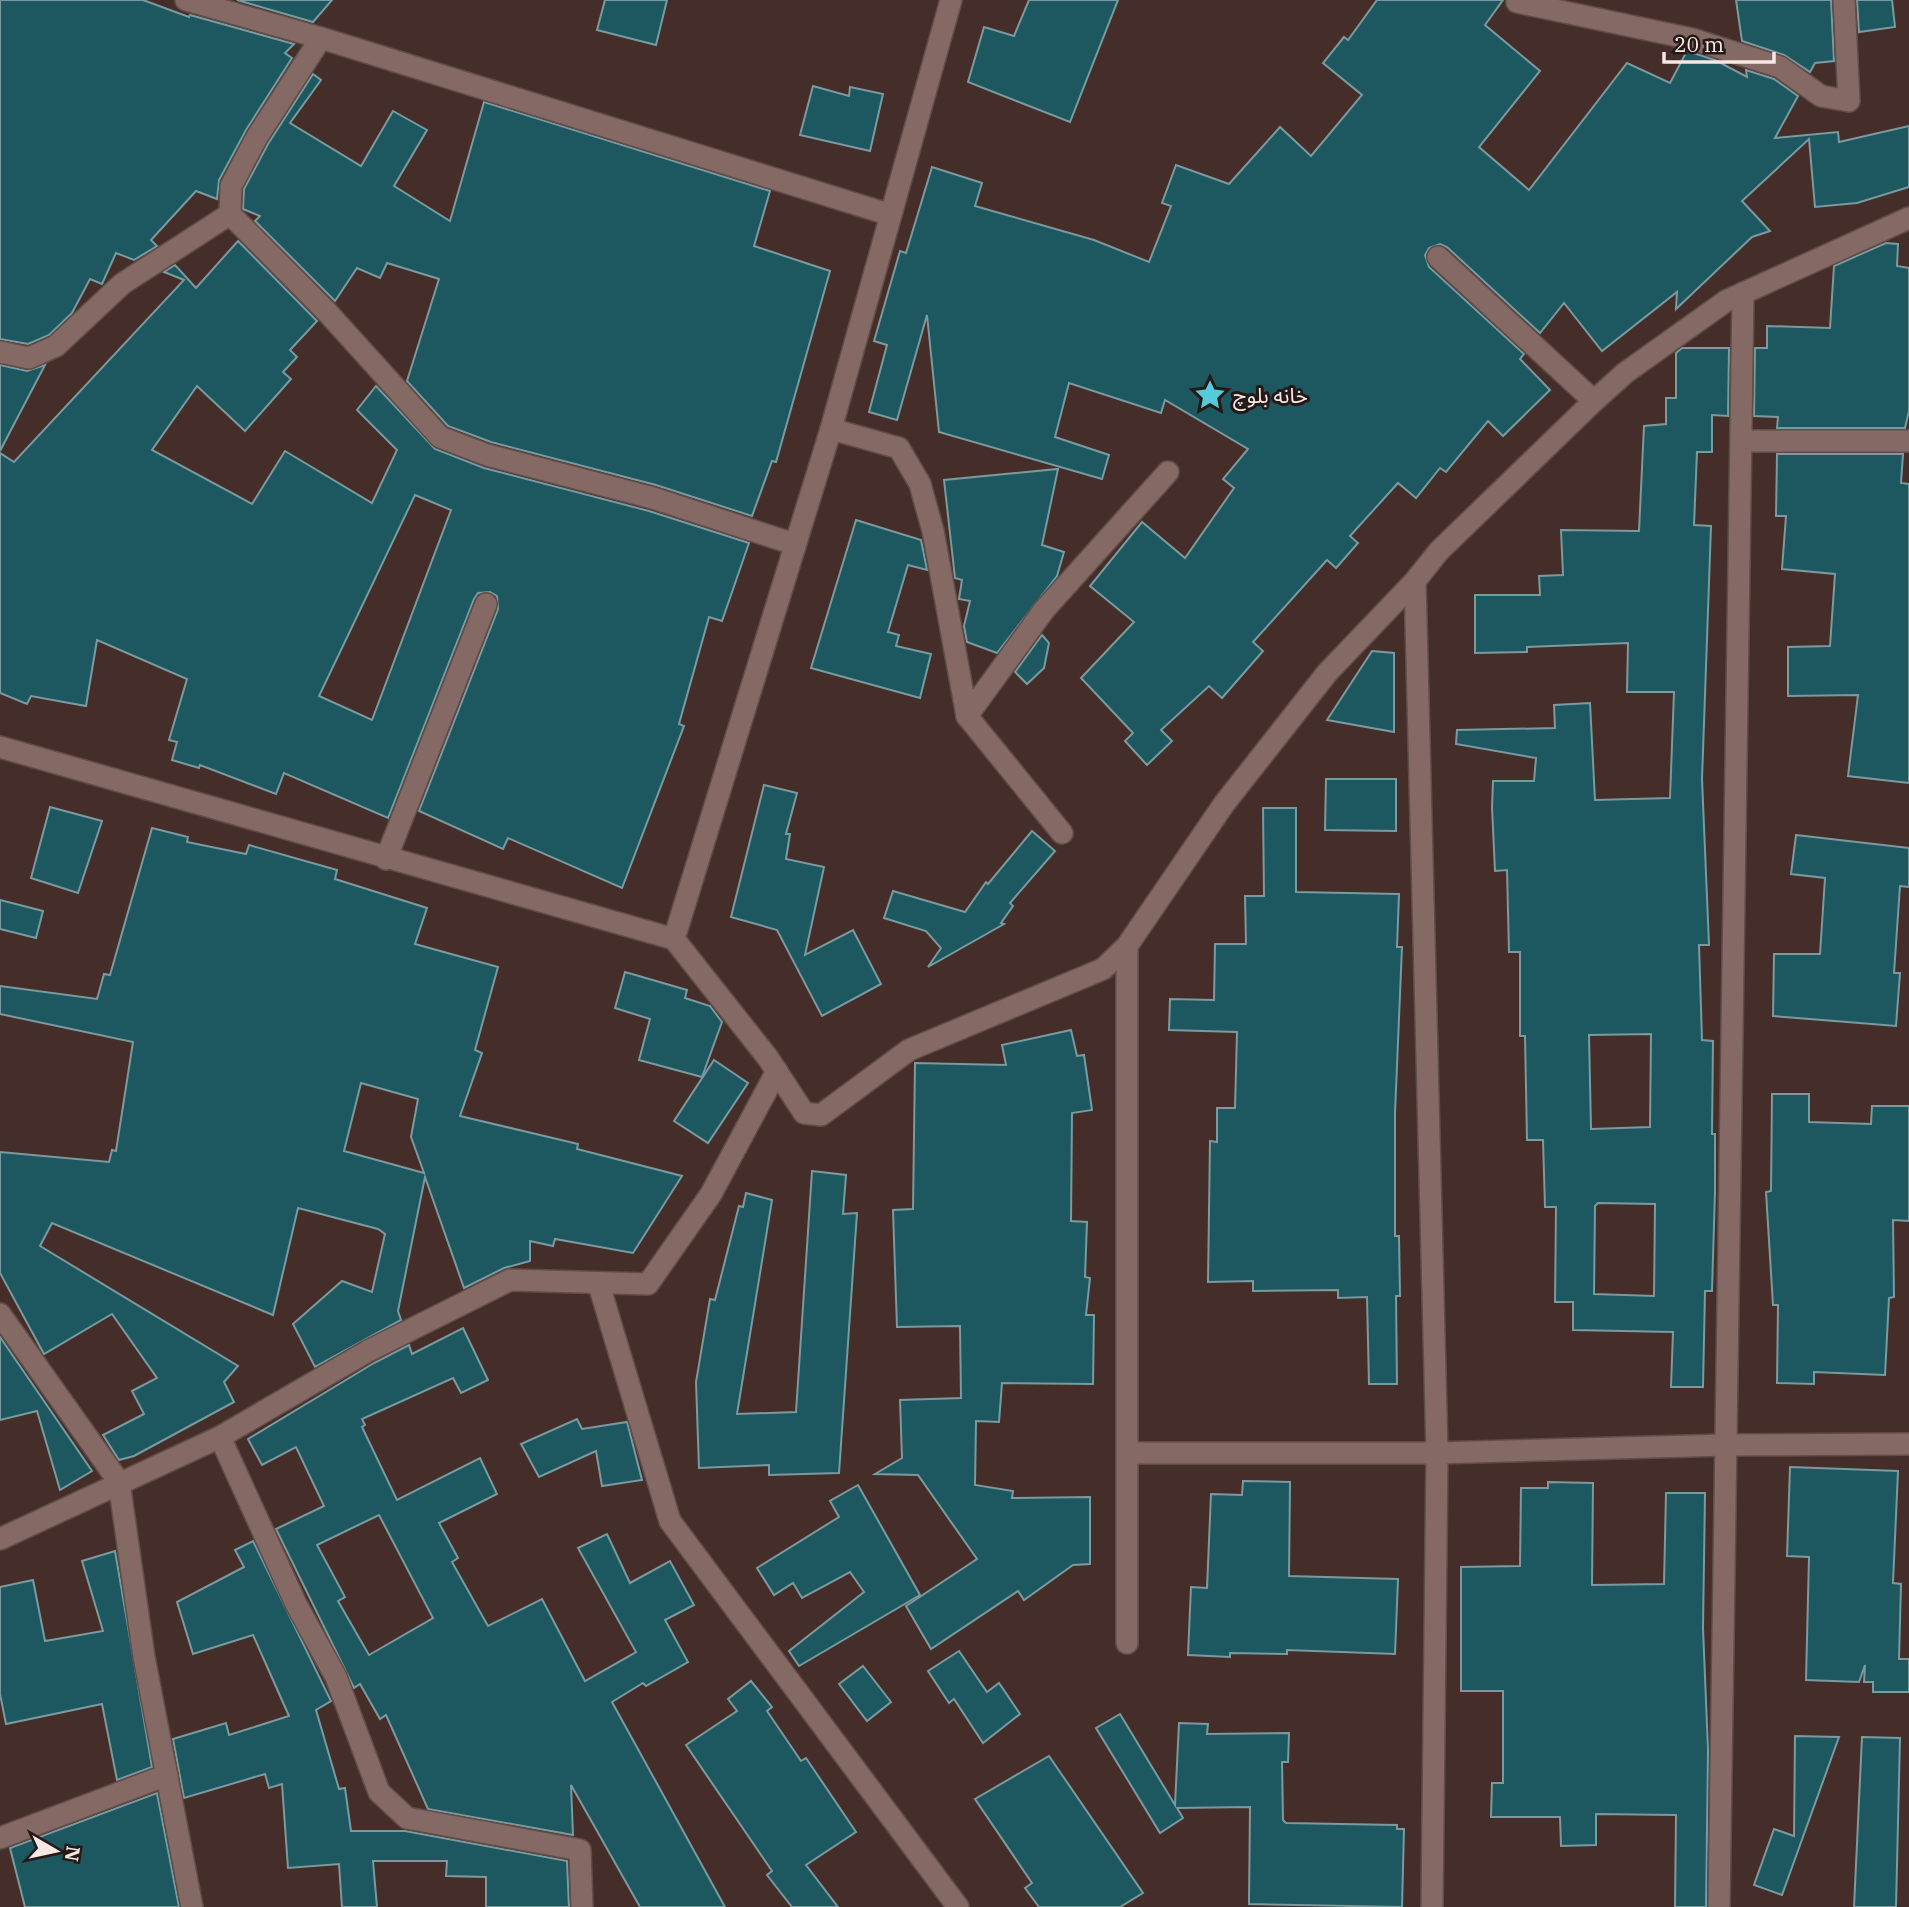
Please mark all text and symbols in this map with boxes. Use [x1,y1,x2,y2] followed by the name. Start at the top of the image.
[1664,21,1774,65] scale bar
[1674,30,1724,58] text: 20 m
[1193,378,1227,412] place icon: خانه بلوچ
[1233,381,1308,411] place label: خانه بلوچ
[21,1816,91,1886] north arrow
[60,1844,86,1863] text: N

